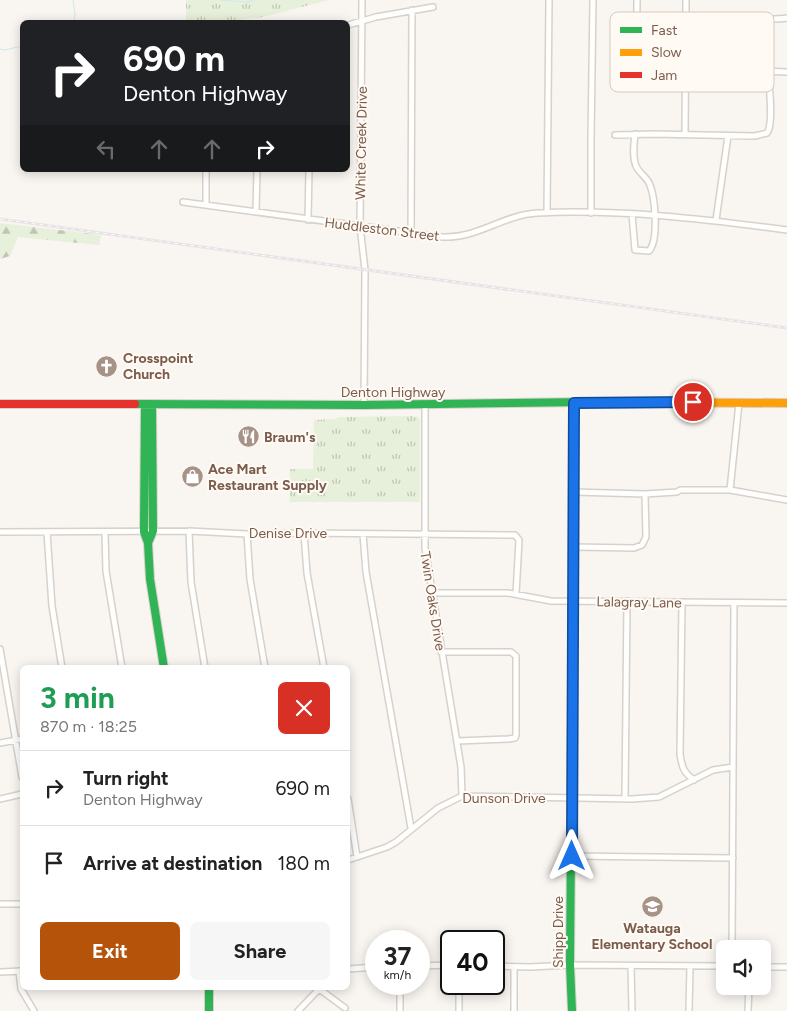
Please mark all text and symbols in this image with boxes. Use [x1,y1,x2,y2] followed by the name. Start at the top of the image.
[610,12,774,92] legend
[651,22,677,39] text: Fast
[123,38,225,80] text: 690 m
[40,40,105,105] icon: right
[651,44,682,61] text: Slow
[651,67,677,84] text: Jam
[123,80,287,107] text: Denton Highway
[352,86,371,200] street label: White Creek Drive
[92,135,120,163] icon: left
[145,135,173,163] icon: ahead
[198,135,226,163] icon: ahead
[251,135,279,163] icon: right
[323,214,440,245] street label: Huddleston Street
[123,350,194,383] place label: Crosspoint Church
[95,354,119,378] church icon: Crosspoint Church
[672,381,714,423] pin
[341,384,446,401] street label: Denton Highway
[679,388,707,416] icon: arrive
[236,425,260,449] restaurant icon: Braum's
[264,429,316,446] place label: Braum's
[208,461,328,494] place label: Ace Mart Restaurant Supply
[180,465,204,489] shop icon: Ace Mart Restaurant Supply
[249,525,328,542] street label: Denise Drive
[416,550,449,652] street label: Twin Oaks Drive
[596,593,682,612] street label: Lalagray Lane
[40,679,115,716] text: 3 min
[278,682,330,734] button: close
[40,717,137,736] text: 870 m · 18:25
[83,767,169,790] text: Turn right
[40,774,68,802] icon: right
[275,777,330,800] text: 690 m
[83,790,203,809] text: Denton Highway
[462,790,546,807] street label: Dunson Drive
[545,829,597,881] position arrow
[40,849,68,877] icon: arrive
[83,852,262,875] text: Arrive at destination
[277,852,330,875] text: 180 m
[640,894,664,918] school or university icon: Watauga Elementary School
[550,896,567,968] street label: Shipp Drive
[592,920,712,953] place label: Watauga Elementary School
[40,922,180,980] button: Exit
[190,922,330,980] button: Share
[440,930,505,995] speed limit sign: 40
[716,940,771,995] map controls
[716,940,771,995] button: sound
[384,941,411,971] text: 37
[384,968,411,982] text: km/h

